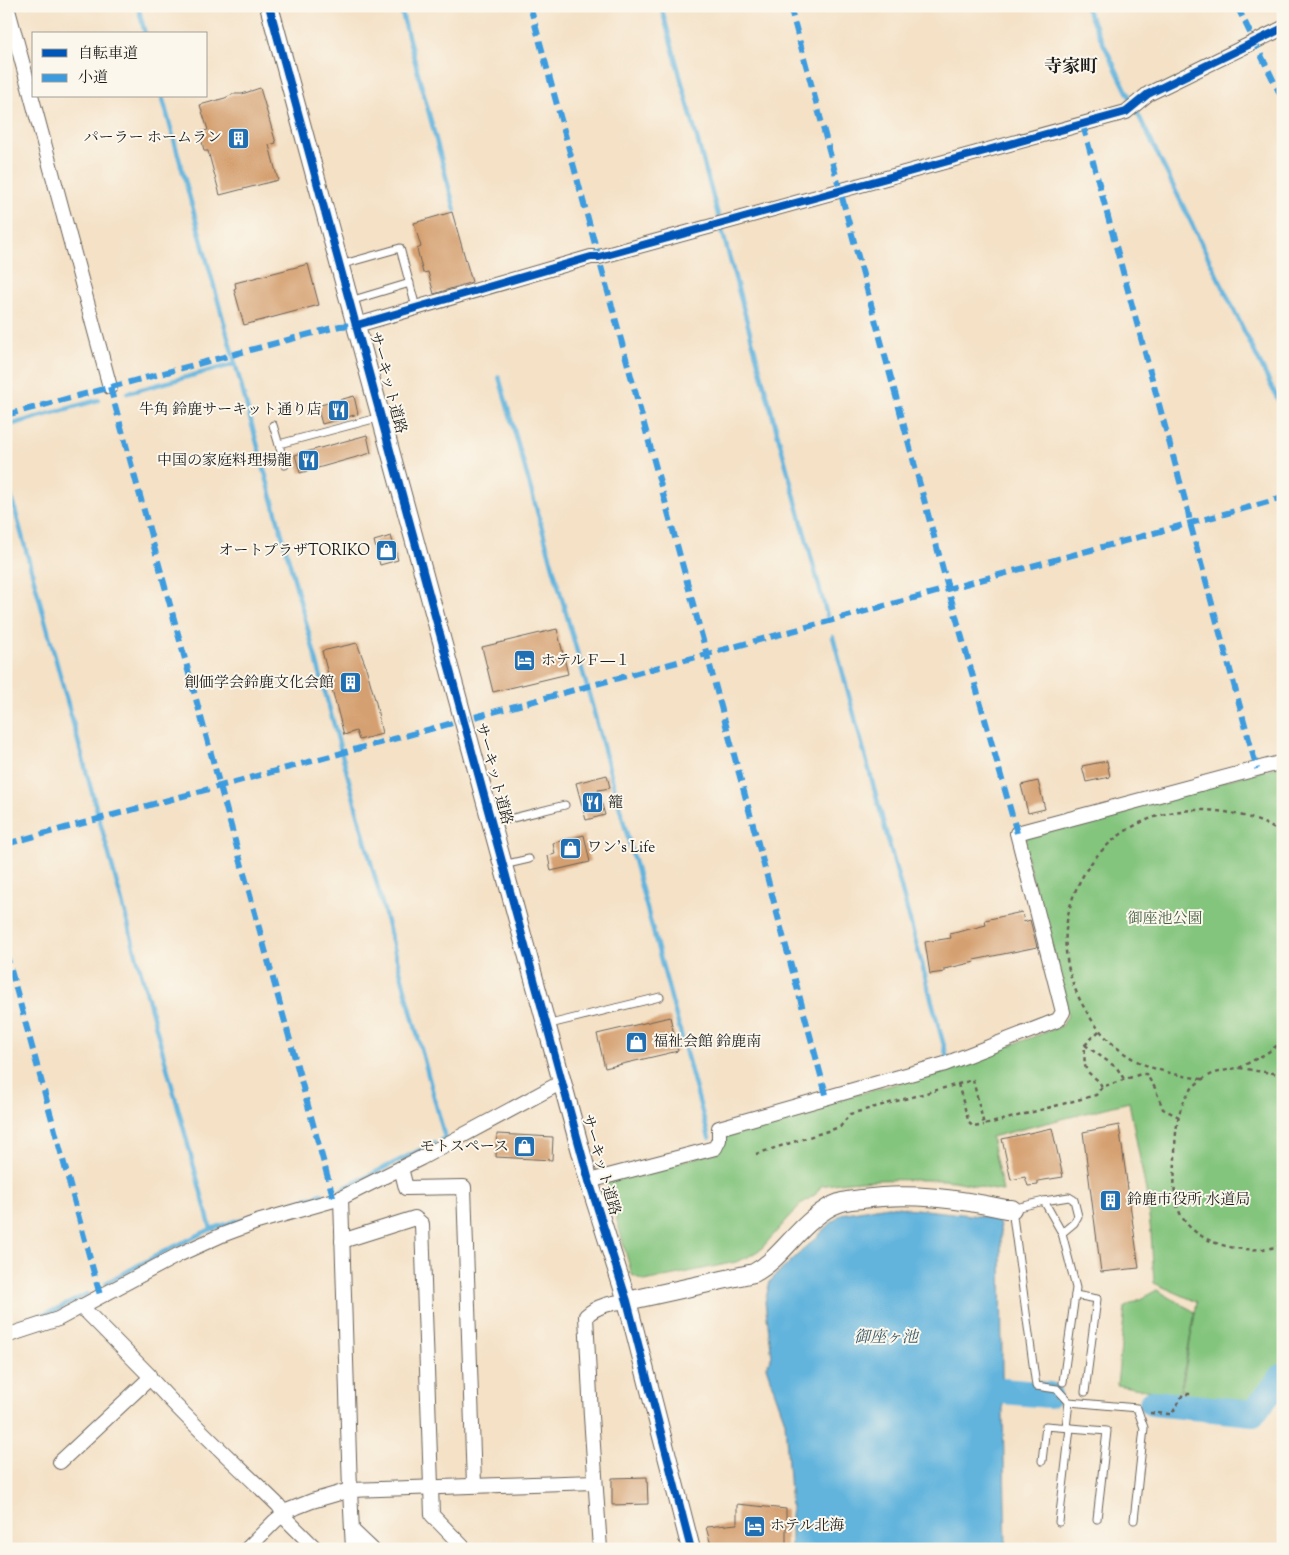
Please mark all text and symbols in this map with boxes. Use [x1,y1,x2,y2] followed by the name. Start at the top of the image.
[32,32,208,98] legend
[78,44,138,65] text: 自転車道
[1044,55,1098,81] district label: 寺家町
[78,68,108,89] text: 小道
[226,126,250,150] building icon: パーラー ホームラン
[84,128,222,149] place label: パーラー ホームラン
[363,330,411,436] street label: サーキット道路
[326,398,350,422] restaurant icon: 牛角 鈴鹿サーキット通り店
[139,400,322,421] place label: 牛角 鈴鹿サーキット通り店
[296,449,320,473] restaurant icon: 中国の家庭料理揚龍
[157,451,292,472] place label: 中国の家庭料理揚龍
[374,539,398,563] shop icon: オートプラザTORIKO
[218,541,370,562] place label: オートプラザTORIKO
[513,649,537,673] hotel icon: ホテルＦ―１
[541,651,630,672] place label: ホテルＦ―１
[338,671,362,695] building icon: 創価学会鈴鹿文化会館
[184,673,334,694] place label: 創価学会鈴鹿文化会館
[469,721,517,827] street label: サーキット道路
[580,791,604,815] restaurant icon: 籠
[608,793,623,814] place label: 籠
[559,836,583,860] shop icon: ワン's Life
[587,838,655,859] place label: ワン's Life
[1127,909,1203,930] park label: 御座池公園
[625,1030,649,1054] shop icon: 福祉会館 鈴鹿南
[653,1032,761,1053] place label: 福祉会館 鈴鹿南
[575,1112,625,1218] street label: サーキット道路
[513,1135,537,1159] shop icon: モトスペース
[420,1137,509,1158] place label: モトスペース
[1099,1188,1123,1212] building icon: 鈴鹿市役所 水道局
[1127,1190,1250,1211] place label: 鈴鹿市役所 水道局
[854,1327,920,1350] water label: 御座ヶ池
[742,1514,766,1538] hotel icon: ホテル北海
[770,1516,844,1537] place label: ホテル北海

